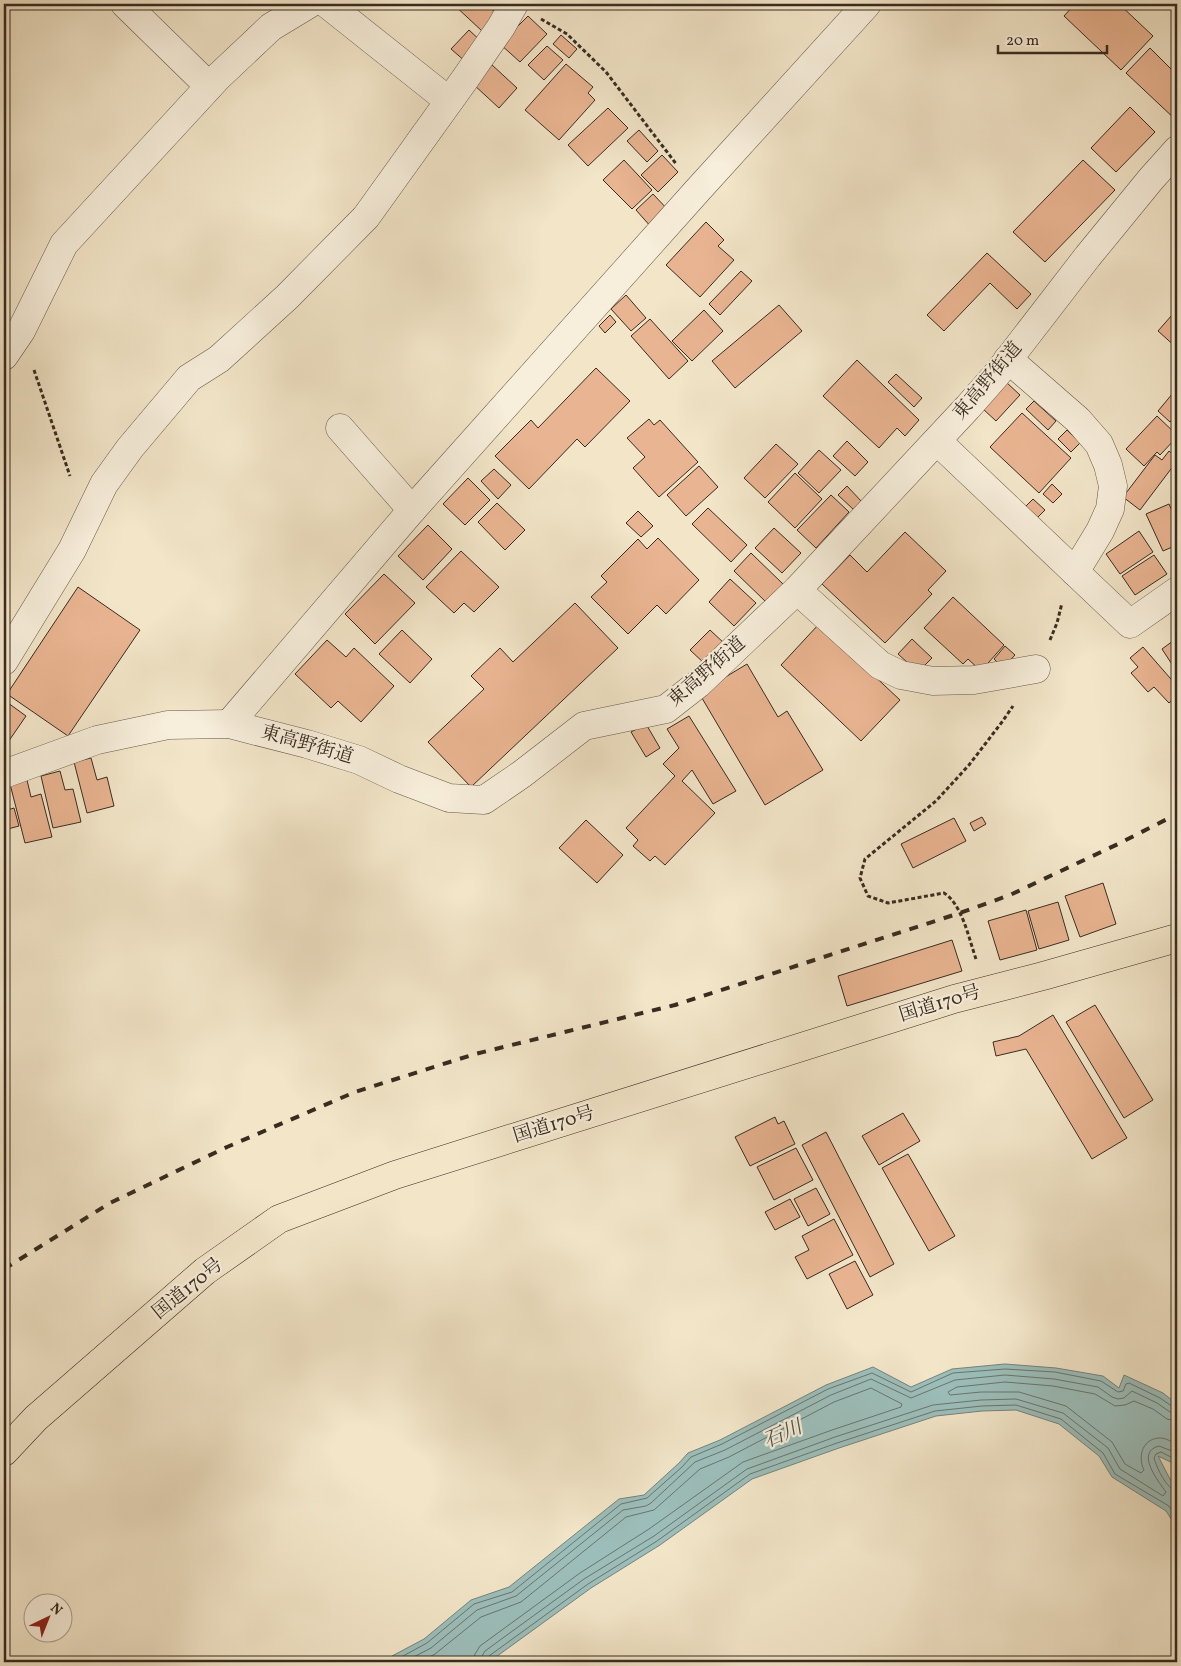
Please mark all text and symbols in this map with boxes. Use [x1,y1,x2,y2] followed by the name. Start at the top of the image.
[998,22,1107,54] scale bar
[1006,31,1039,52] text: 20 m
[948,336,1028,426] street label: 東高野街道
[663,631,751,713] street label: 東高野街道
[258,719,356,771] street label: 東高野街道
[896,979,984,1029] street label: 国道170号
[510,1100,598,1150] street label: 国道170号
[147,1252,229,1326] street label: 国道170号
[759,1413,809,1456] water label: 石川
[22,1594,72,1644] north arrow
[46,1599,66,1620] text: N

